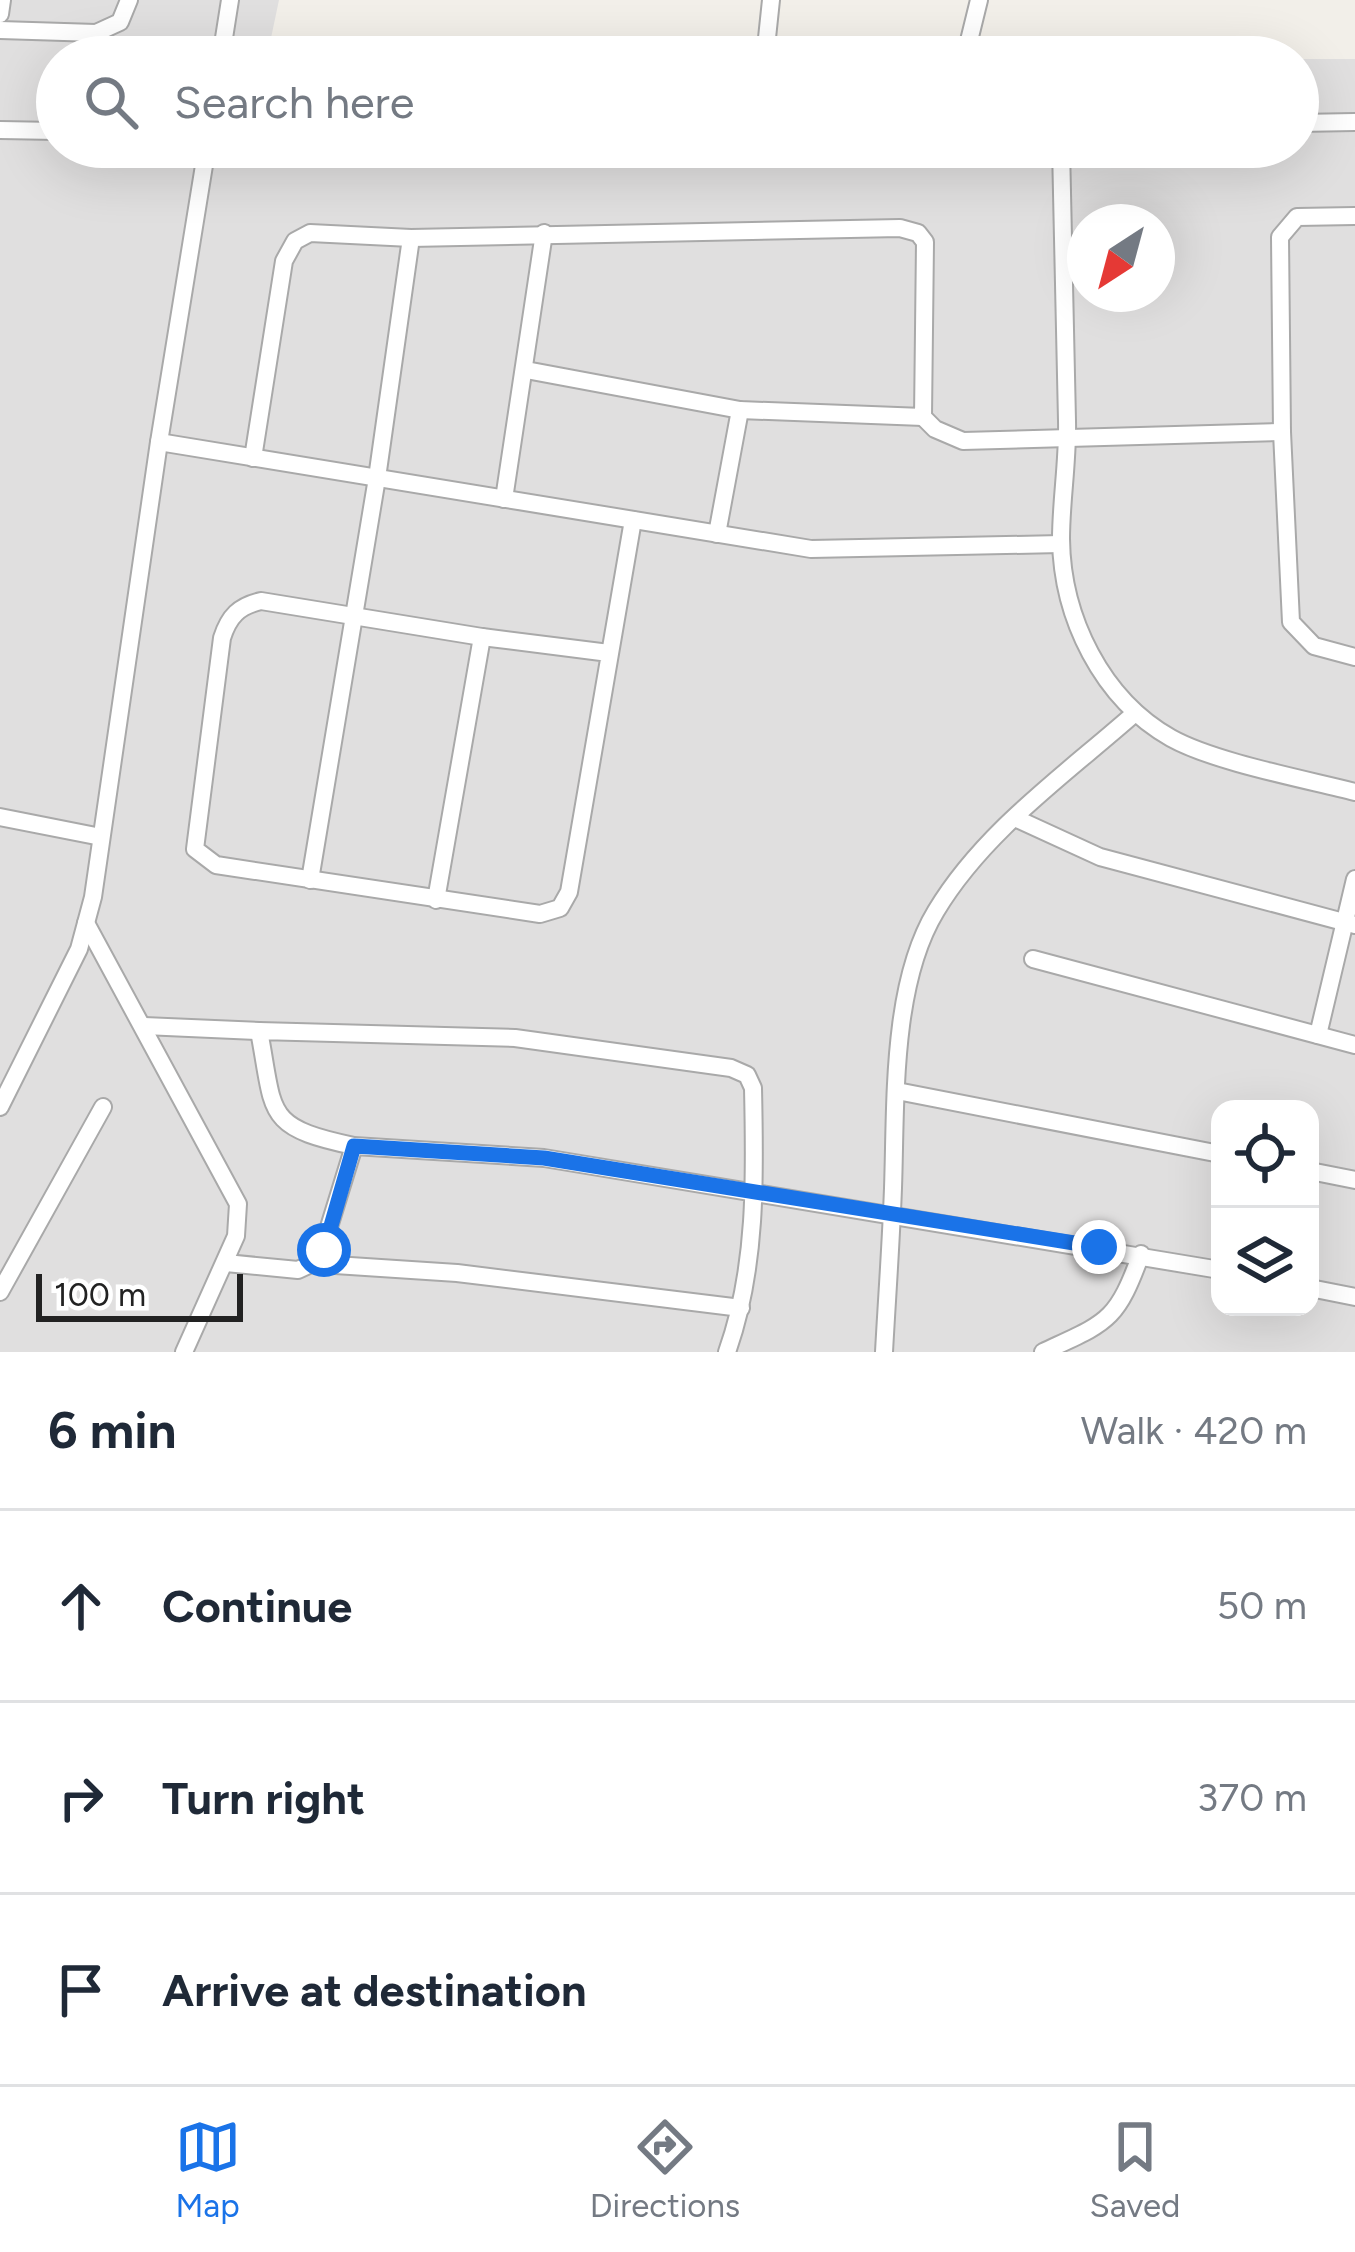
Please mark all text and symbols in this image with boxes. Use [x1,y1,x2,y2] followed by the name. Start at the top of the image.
[36,36,1319,168] search box
[78,69,144,135] icon: search
[174,75,414,129] text: Search here
[1067,204,1175,312] north arrow
[1211,1100,1319,1316] map controls
[1211,1100,1319,1208] button: locate
[1211,1208,1319,1316] button: layers
[1072,1220,1126,1274] route end
[297,1223,351,1277] route start
[36,1268,243,1321] scale bar
[54,1275,146,1314] text: 100 m
[48,1400,177,1461] text: 6 min
[1081,1407,1307,1454] text: Walk · 420 m
[48,1573,114,1639] icon: ahead
[162,1579,352,1633] text: Continue
[1217,1582,1307,1629] text: 50 m
[48,1765,114,1831] icon: right
[162,1771,365,1825] text: Turn right
[1197,1774,1307,1821] text: 370 m
[48,1957,114,2023] icon: arrive
[162,1963,586,2017] text: Arrive at destination
[175,2114,241,2225] tab: Map
[590,2114,740,2225] tab: Directions
[1089,2114,1180,2225] tab: Saved

